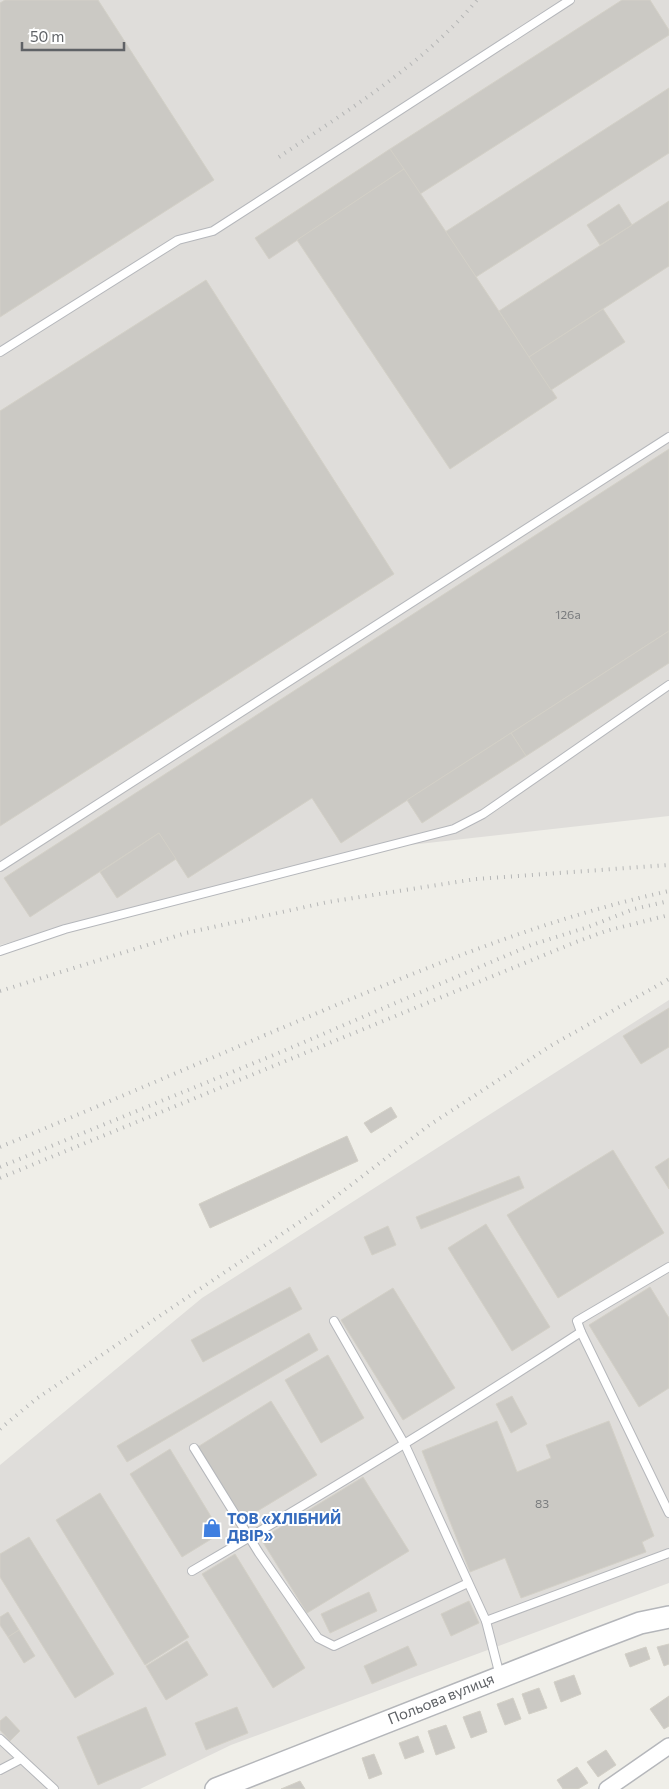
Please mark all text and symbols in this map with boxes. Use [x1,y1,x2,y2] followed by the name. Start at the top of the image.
[22,20,125,52] scale bar
[30,27,64,45] text: 50 m
[555,607,581,621] house number: 126а
[535,1496,549,1510] house number: 83
[227,1509,341,1544] place label: ТОВ «ХЛІБНИЙ ДВІР»
[201,1517,223,1539] shop icon: ТОВ «ХЛІБНИЙ ДВІР»
[385,1669,496,1728] street label: Польова вулиця

